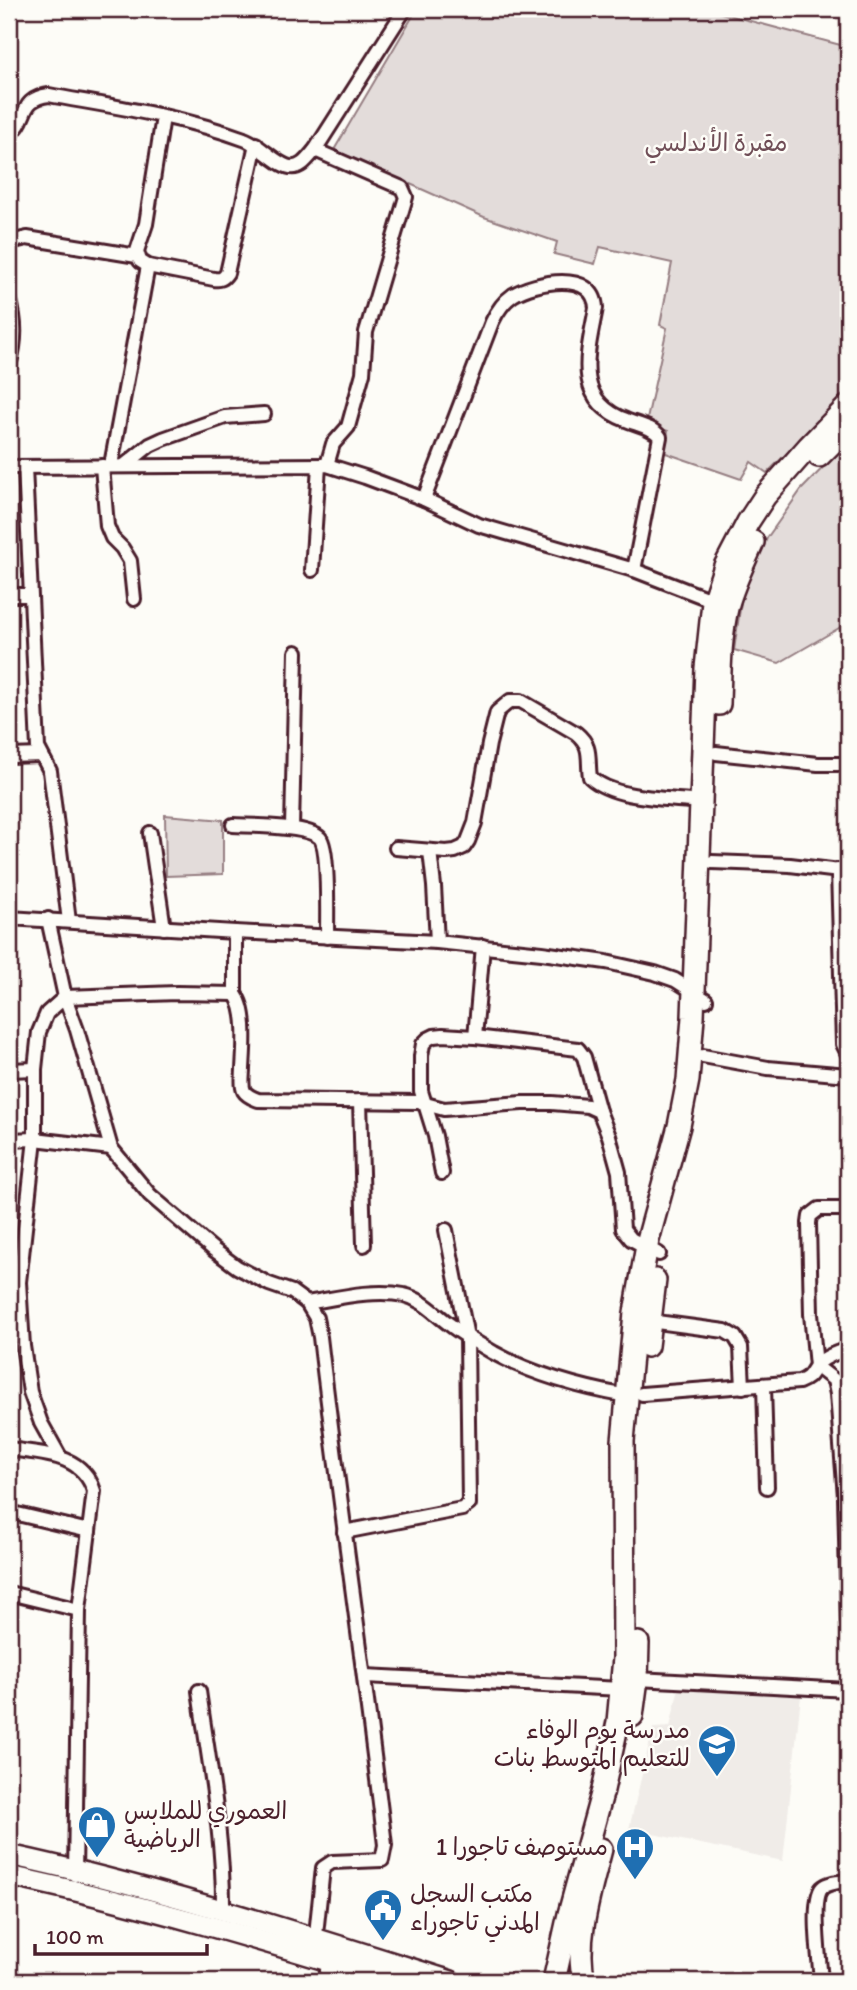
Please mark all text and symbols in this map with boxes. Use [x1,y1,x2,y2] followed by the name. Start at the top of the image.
[644,126,788,164] park label: مقبرة الأندلسي
[494,1715,690,1776] place label: مدرسة يوم الوفاء للتعليم المتوسط بنات
[696,1723,738,1778] school or university icon: مدرسة يوم الوفاء للتعليم المتوسط بنات
[124,1796,287,1853] place label: العموري للملابس الرياضية
[76,1804,118,1859] shop icon: العموري للملابس الرياضية
[614,1826,656,1881] hospital icon: مستوصف تاجورا 1
[436,1832,608,1862] place label: مستوصف تاجورا 1
[410,1879,540,1943] place label: مكتب السجل المدني تاجوراء
[362,1887,404,1942] public building icon: مكتب السجل المدني تاجوراء
[35,1913,206,1957] scale bar
[46,1924,104,1949] text: 100 m

